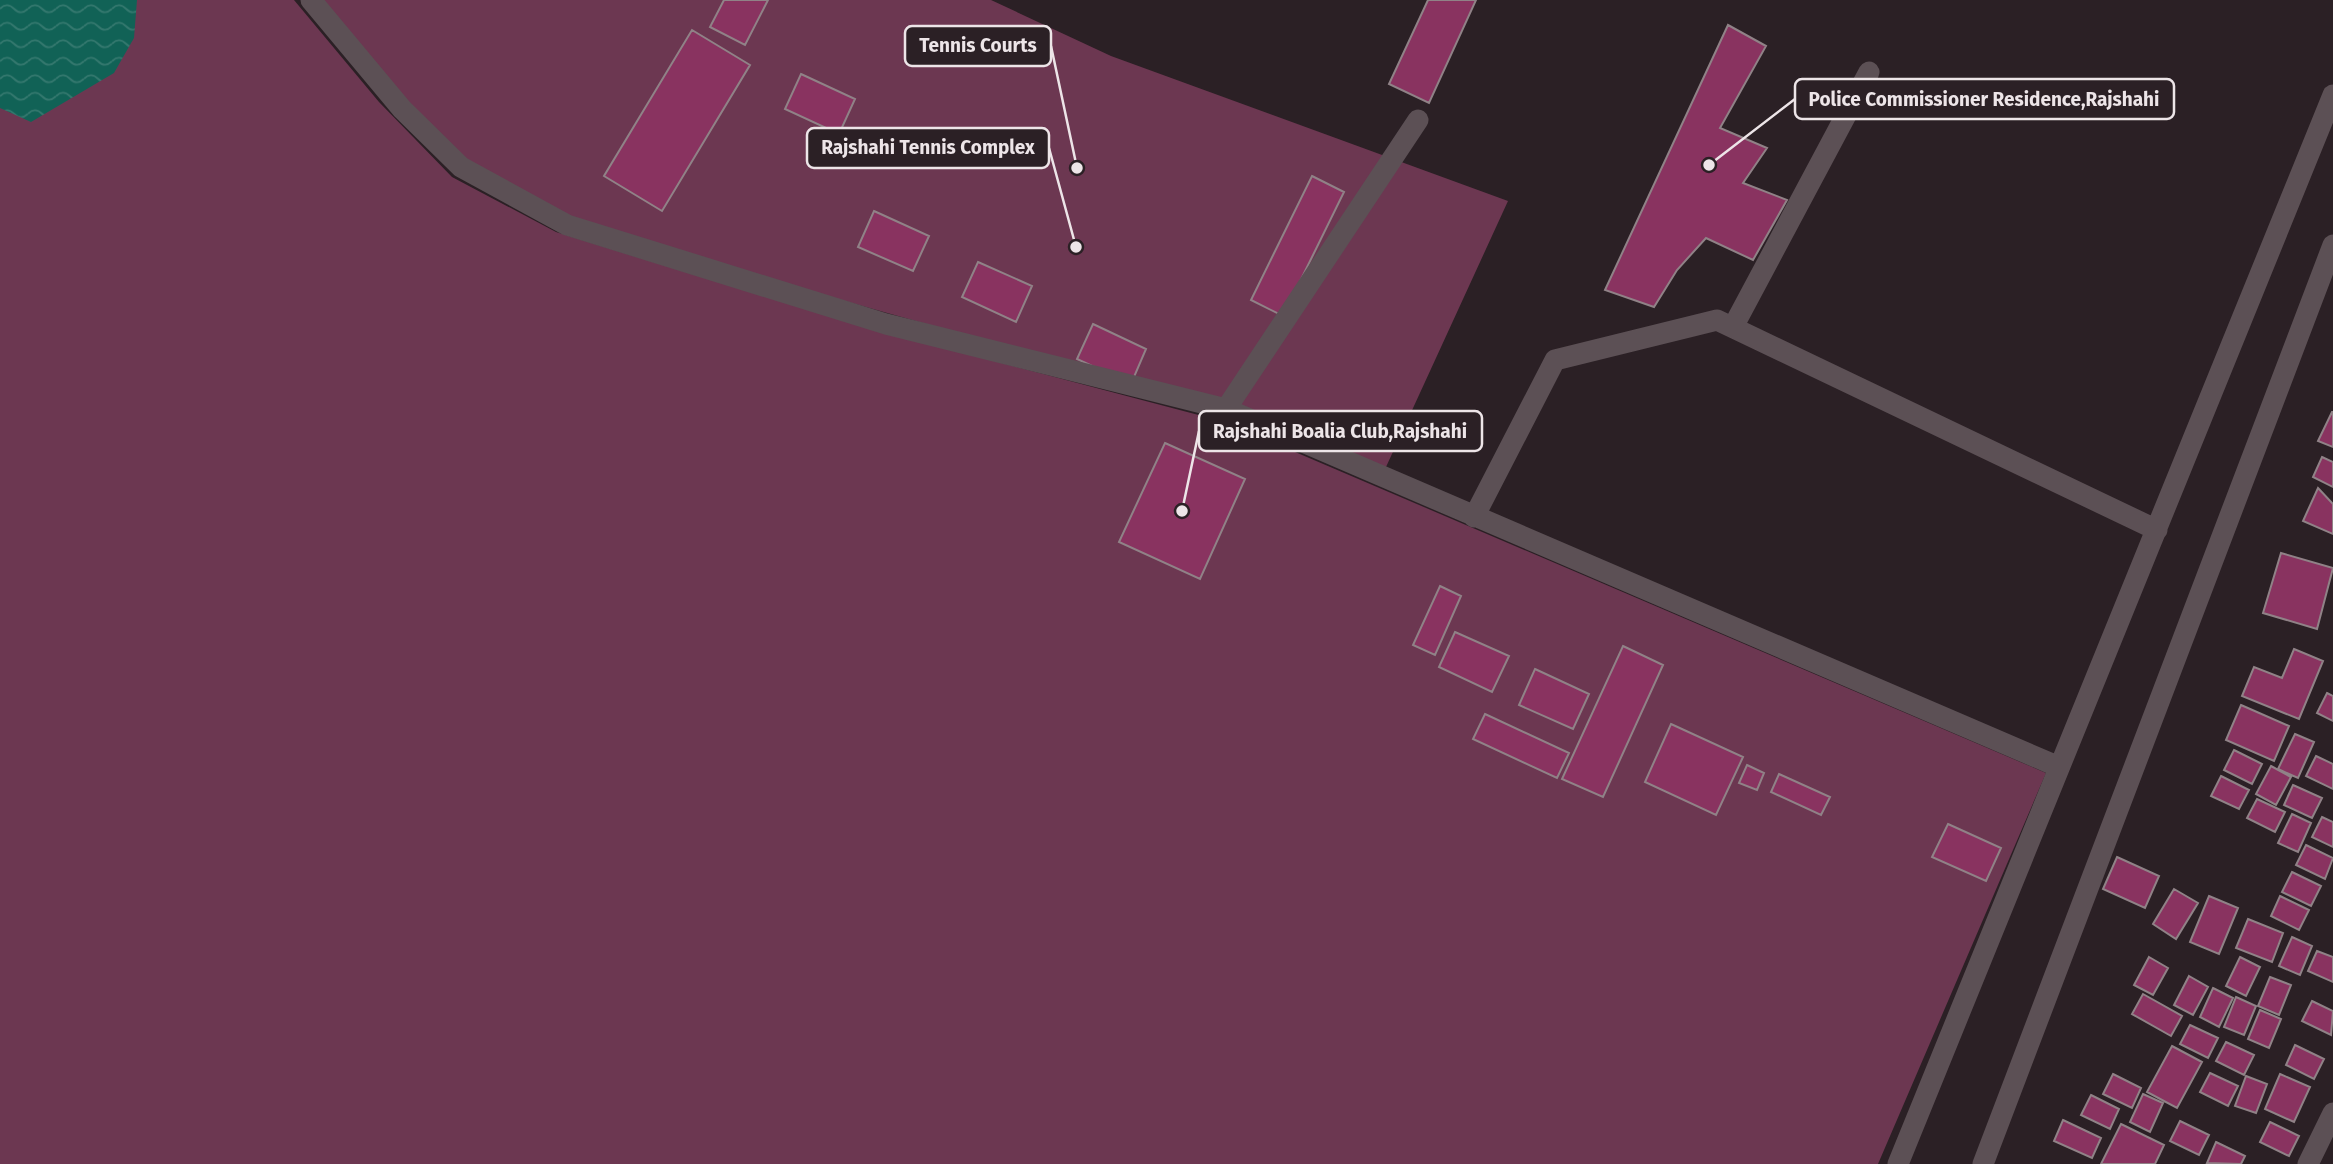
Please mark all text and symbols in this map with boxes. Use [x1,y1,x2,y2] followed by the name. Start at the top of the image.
[905,26,1051,66] callout: Tennis Courts
[919,34,1037,57] text: Tennis Courts
[1795,79,2174,119] callout: Police Commissioner Residence,Rajshahi
[1809,88,2159,111] text: Police Commissioner Residence,Rajshahi
[807,128,1049,168] callout: Rajshahi Tennis Complex
[821,136,1035,159] text: Rajshahi Tennis Complex
[1199,411,1482,451] callout: Rajshahi Boalia Club,Rajshahi
[1213,420,1467,443] text: Rajshahi Boalia Club,Rajshahi

